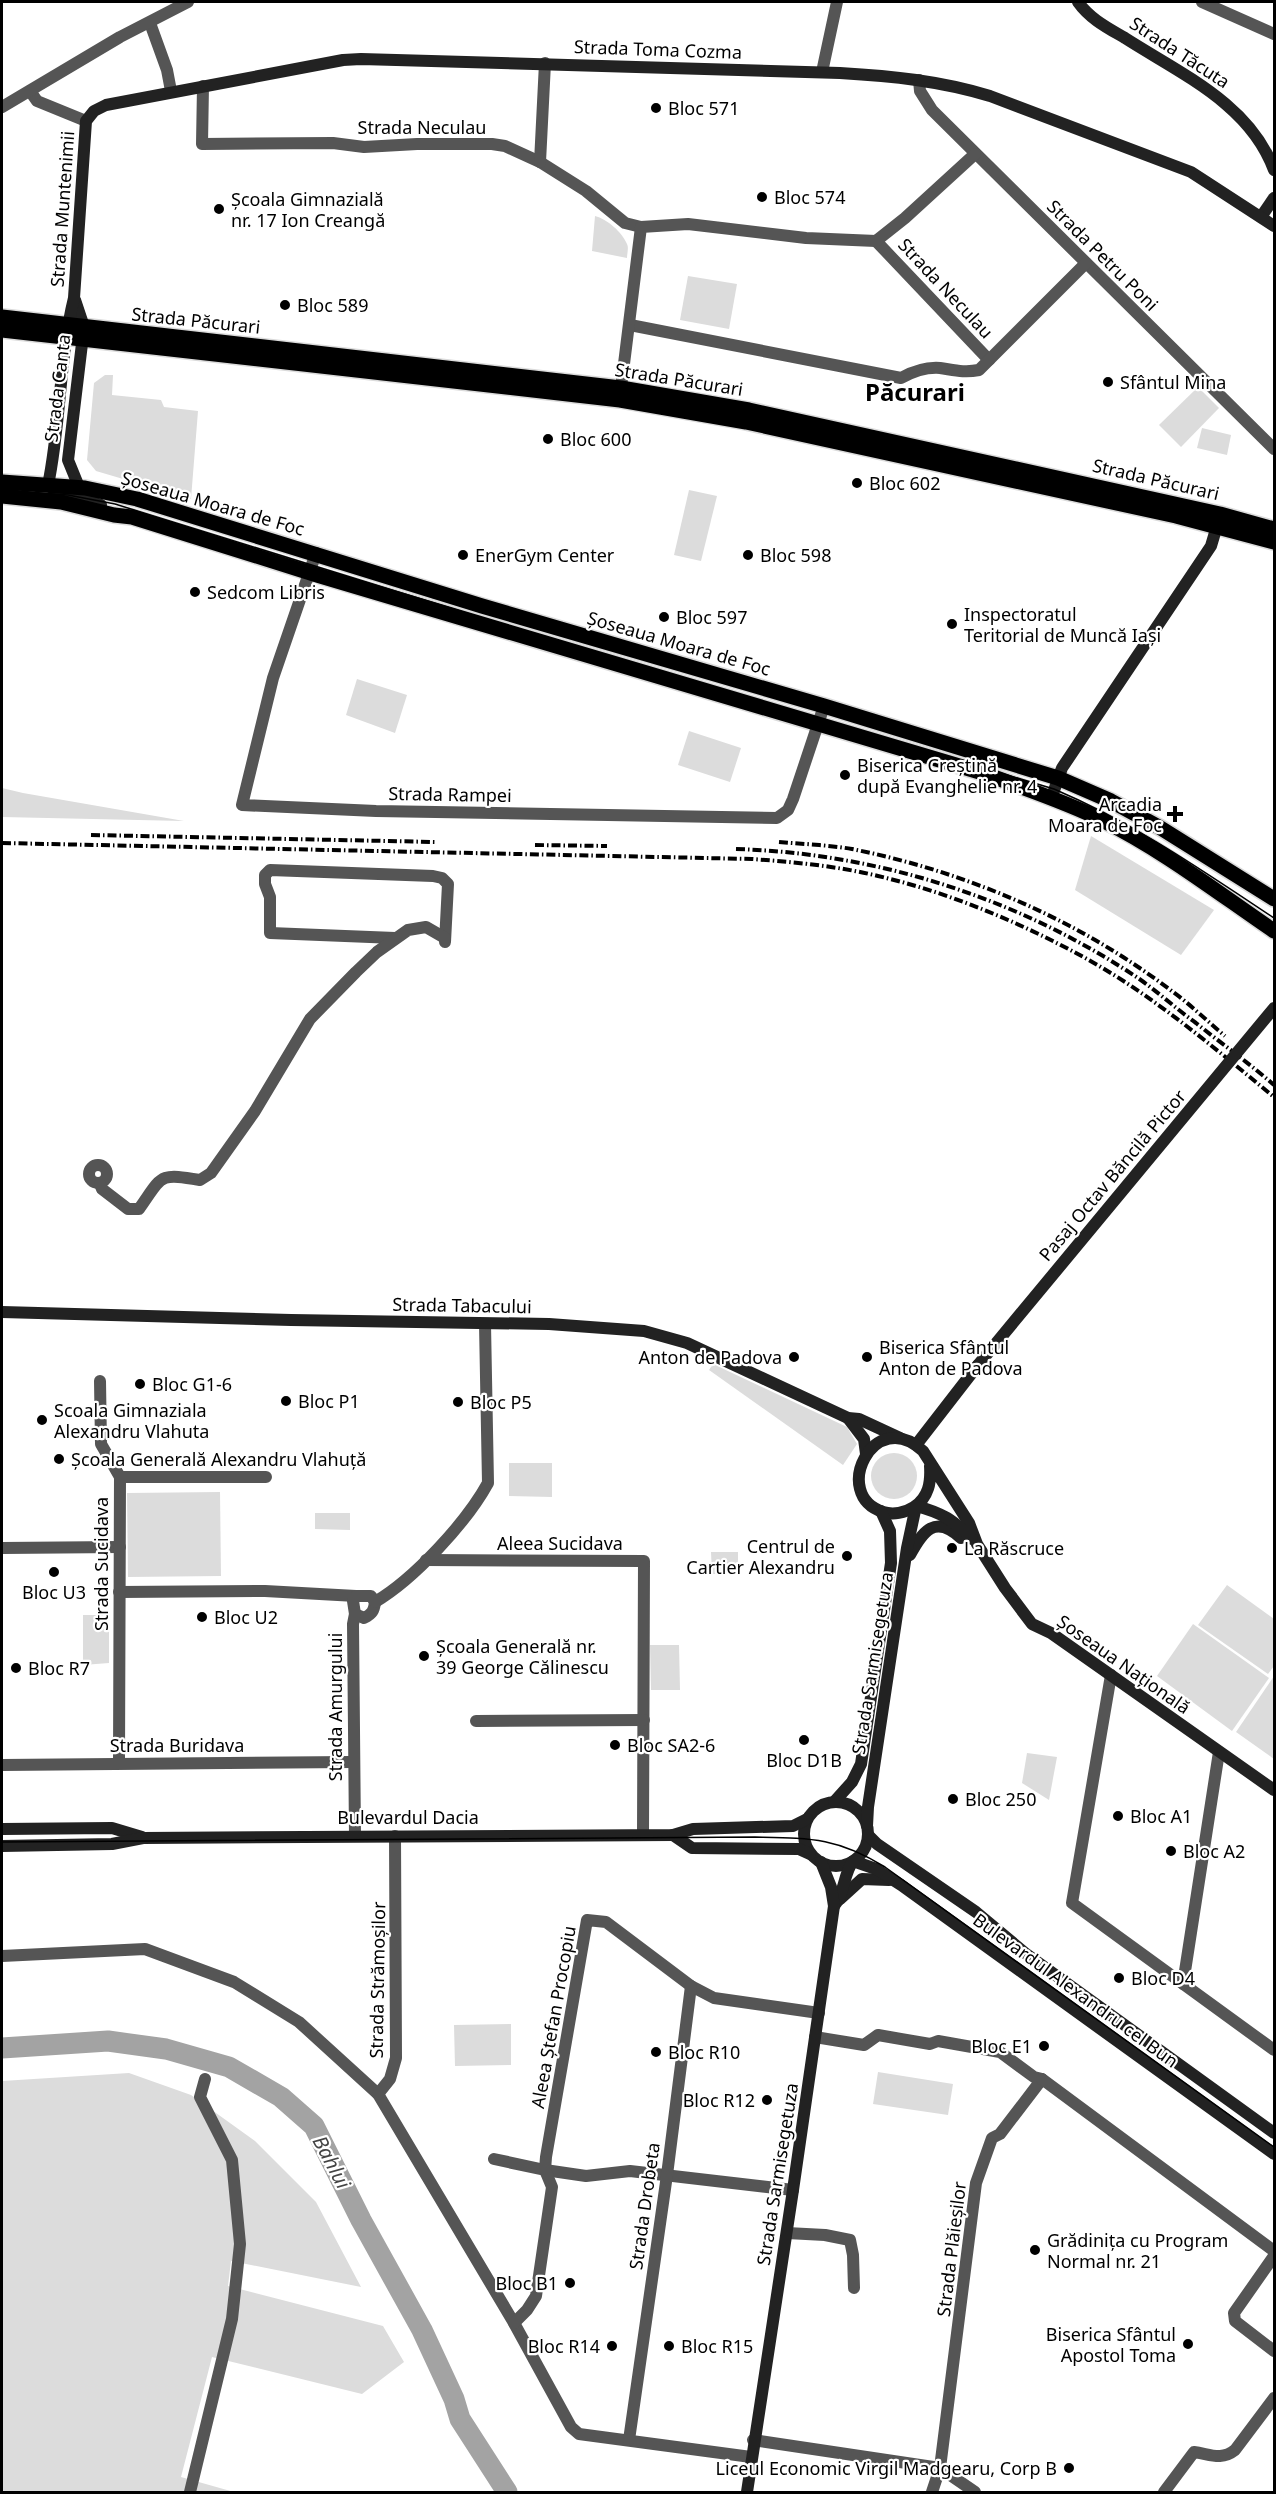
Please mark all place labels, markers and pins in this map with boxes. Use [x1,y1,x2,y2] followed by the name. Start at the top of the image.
[668,96,739,120] place label: Bloc 571
[649,101,663,115] marker: Bloc 571
[774,185,845,209] place label: Bloc 574
[231,187,385,232] place label: Școala Gimnazială nr. 17 Ion Creangă
[755,190,769,204] marker: Bloc 574
[212,202,226,216] marker: Școala Gimnazială nr. 17 Ion Creangă
[297,293,368,317] place label: Bloc 589
[278,298,292,312] marker: Bloc 589
[1120,370,1226,394] place label: Sfântul Mina
[1101,375,1115,389] marker: Sfântul Mina
[560,427,631,451] place label: Bloc 600
[541,432,555,446] marker: Bloc 600
[869,471,940,495] place label: Bloc 602
[850,476,864,490] marker: Bloc 602
[475,543,615,567] place label: EnerGym Center
[760,543,831,567] place label: Bloc 598
[456,548,470,562] marker: EnerGym Center
[741,548,755,562] marker: Bloc 598
[207,580,325,604] place label: Sedcom Libris
[188,585,202,599] marker: Sedcom Libris
[964,602,1161,647] place label: Inspectoratul Teritorial de Muncă Iași
[676,605,747,629] place label: Bloc 597
[657,610,671,624] marker: Bloc 597
[945,617,959,631] marker: Inspectoratul Teritorial de Muncă Iași
[857,753,1037,798] place label: Biserica Creștină după Evanghelie nr. 4
[838,768,852,782] marker: Biserica Creștină după Evanghelie nr. 4
[1048,792,1162,837] place label: Arcadia Moara de Foc
[1166,805,1184,823] marker: Arcadia Moara de Foc
[879,1335,1023,1380] place label: Biserica Sfântul Anton de Padova
[638,1345,782,1369] place label: Anton de Padova
[787,1350,801,1364] marker: Anton de Padova
[860,1350,874,1364] marker: Biserica Sfântul Anton de Padova
[152,1372,232,1396] place label: Bloc G1-6
[133,1377,147,1391] marker: Bloc G1-6
[298,1389,360,1413] place label: Bloc P1
[470,1390,532,1414] place label: Bloc P5
[279,1394,293,1408] marker: Bloc P1
[451,1395,465,1409] marker: Bloc P5
[54,1398,209,1443] place label: Scoala Gimnaziala Alexandru Vlahuta
[35,1413,49,1427] marker: Scoala Gimnaziala Alexandru Vlahuta
[71,1447,366,1471] place label: Școala Generală Alexandru Vlahuță
[52,1452,66,1466] marker: Școala Generală Alexandru Vlahuță
[686,1534,835,1579] place label: Centrul de Cartier Alexandru
[964,1536,1064,1560] place label: La Răscruce
[945,1541,959,1555] marker: La Răscruce
[840,1549,854,1563] marker: Centrul de Cartier Alexandru
[47,1565,61,1579] marker: Bloc U3
[22,1580,86,1604] place label: Bloc U3
[214,1605,278,1629] place label: Bloc U2
[195,1610,209,1624] marker: Bloc U2
[436,1634,609,1679] place label: Școala Generală nr. 39 George Călinescu
[417,1649,431,1663] marker: Școala Generală nr. 39 George Călinescu
[28,1656,90,1680] place label: Bloc R7
[9,1661,23,1675] marker: Bloc R7
[627,1733,715,1757] place label: Bloc SA2-6
[797,1733,811,1747] marker: Bloc D1B
[608,1738,622,1752] marker: Bloc SA2-6
[766,1748,842,1772] place label: Bloc D1B
[965,1787,1036,1811] place label: Bloc 250
[946,1792,960,1806] marker: Bloc 250
[1130,1804,1192,1828] place label: Bloc A1
[1111,1809,1125,1823] marker: Bloc A1
[1183,1839,1245,1863] place label: Bloc A2
[1164,1844,1178,1858] marker: Bloc A2
[1131,1966,1195,1990] place label: Bloc D4
[1112,1971,1126,1985] marker: Bloc D4
[971,2034,1032,2058] place label: Bloc E1
[1037,2039,1051,2053] marker: Bloc E1
[668,2040,740,2064] place label: Bloc R10
[649,2045,663,2059] marker: Bloc R10
[683,2088,755,2112] place label: Bloc R12
[760,2093,774,2107] marker: Bloc R12
[1047,2228,1228,2273] place label: Grădinița cu Program Normal nr. 21
[1028,2243,1042,2257] marker: Grădinița cu Program Normal nr. 21
[495,2271,558,2295] place label: Bloc B1
[563,2276,577,2290] marker: Bloc B1
[1046,2322,1176,2367] place label: Biserica Sfântul Apostol Toma
[528,2334,600,2358] place label: Bloc R14
[681,2334,753,2358] place label: Bloc R15
[1181,2337,1195,2351] marker: Biserica Sfântul Apostol Toma
[605,2339,619,2353] marker: Bloc R14
[662,2339,676,2353] marker: Bloc R15
[716,2456,1057,2480] place label: Liceul Economic Virgil Madgearu, Corp B
[1062,2461,1076,2475] marker: Liceul Economic Virgil Madgearu, Corp B

